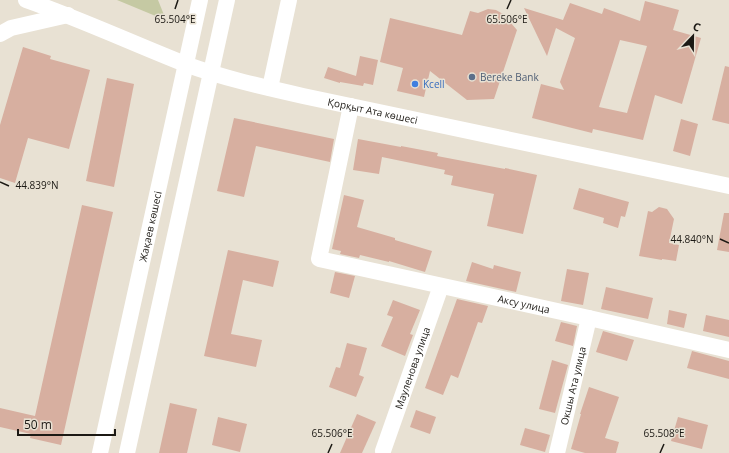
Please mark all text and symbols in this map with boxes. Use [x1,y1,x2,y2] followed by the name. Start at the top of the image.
[154,12,196,26] text: 65.504°E
[486,12,528,26] text: 65.506°E
[673,16,713,56] north arrow
[691,18,703,35] text: С
[480,70,539,84] place label: Bereke Bank
[467,72,477,82] marker: Bereke Bank
[423,77,445,91] place label: Kcell
[410,79,420,89] marker: Kcell
[326,94,419,127] street label: Қорқыт Ата көшесі
[15,178,59,192] text: 44.839°N
[135,190,165,263] street label: Жақаев көшесі
[670,232,714,246] text: 44.840°N
[497,291,551,316] street label: Аксу улица
[391,325,433,411] street label: Мауленова улица
[557,345,589,427] street label: Окшы Ата улица
[18,411,115,437] scale bar
[24,416,52,433] text: 50 m
[311,426,353,440] text: 65.506°E
[643,426,685,440] text: 65.508°E

